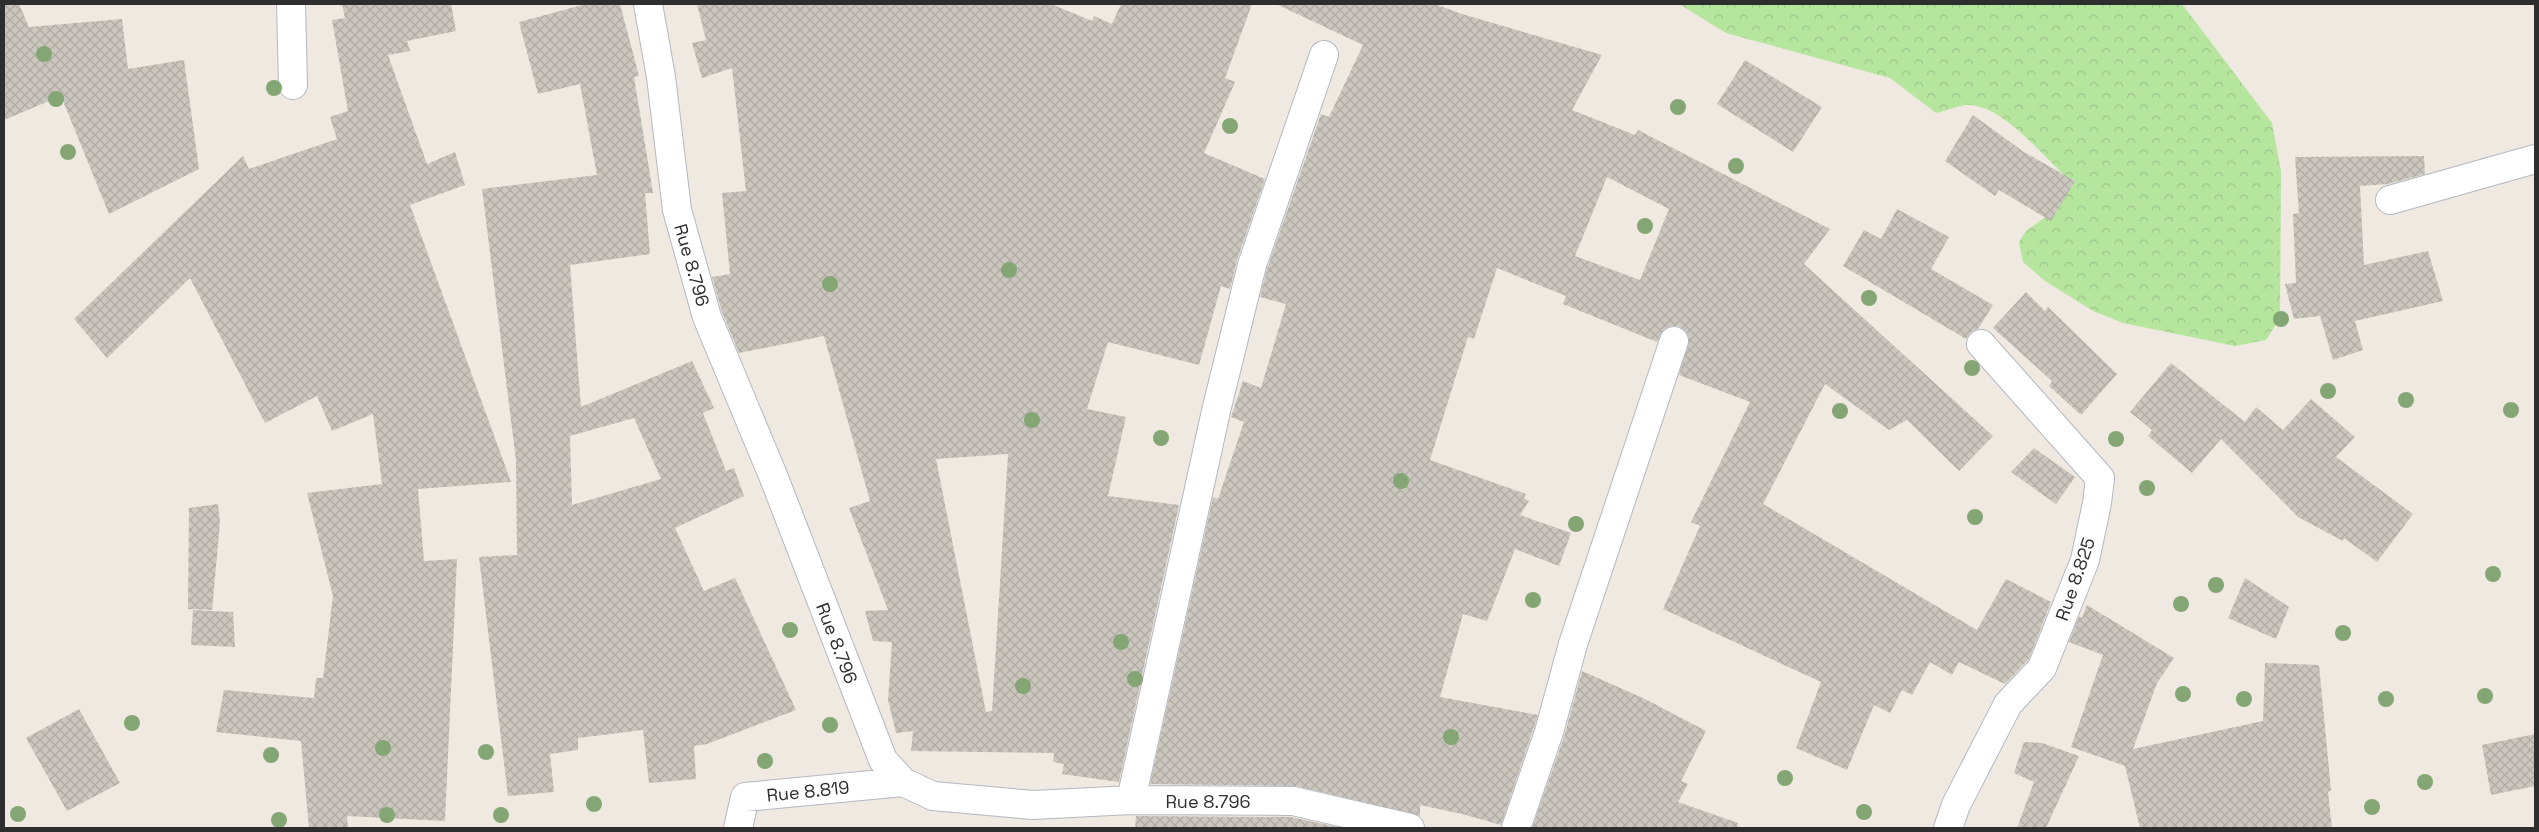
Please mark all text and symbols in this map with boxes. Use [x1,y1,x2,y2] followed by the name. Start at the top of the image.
[669,221,715,309] street label: Rue 8.796
[2050,534,2100,624] street label: Rue 8.825
[811,599,863,687] street label: Rue 8.796
[765,775,851,807] street label: Rue 8.819
[1166,790,1250,813] street label: Rue 8.796

